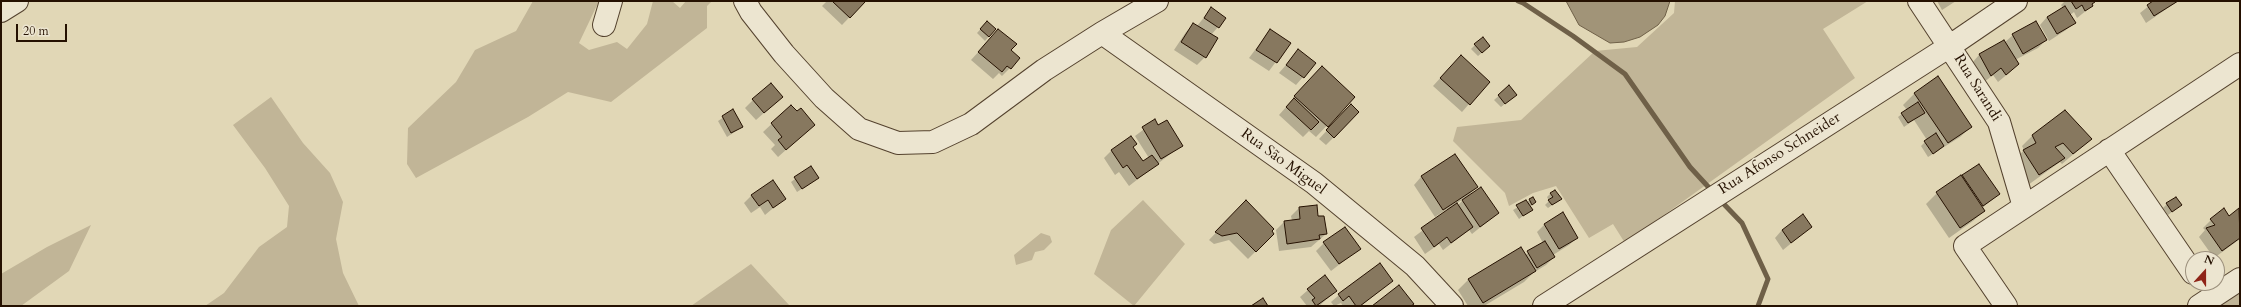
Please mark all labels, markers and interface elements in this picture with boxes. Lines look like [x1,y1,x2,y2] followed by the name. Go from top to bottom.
[18,16,69,42] scale bar
[23,23,49,39] text: 20 m
[1949,51,2005,125] street label: Rua Sarandi
[1716,109,1844,199] street label: Rua Afonso Schneider
[1237,125,1329,199] street label: Rua São Miguel
[2185,251,2225,291] north arrow
[2202,252,2216,269] text: N

